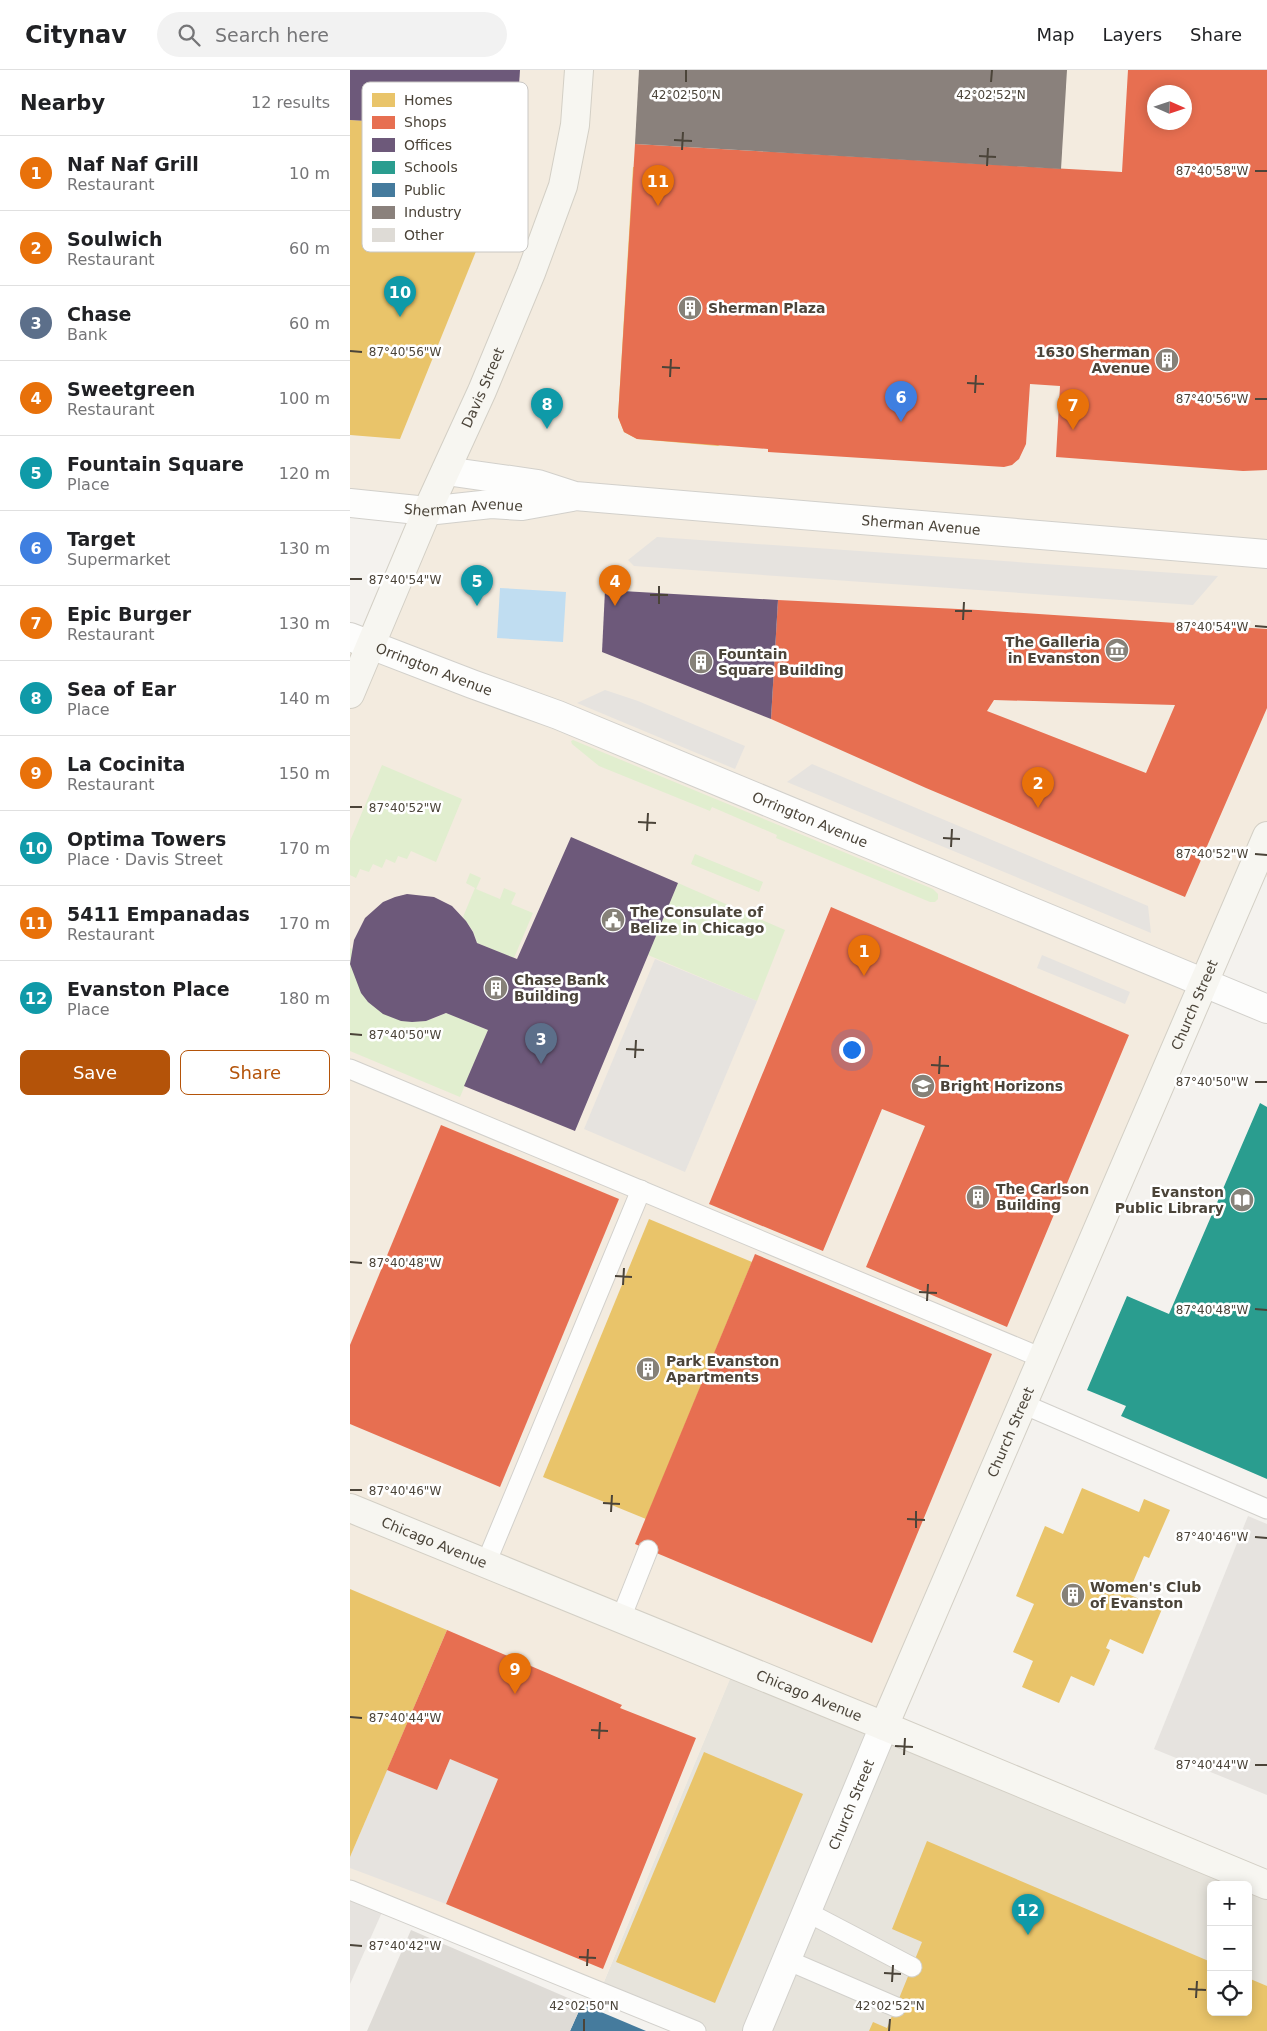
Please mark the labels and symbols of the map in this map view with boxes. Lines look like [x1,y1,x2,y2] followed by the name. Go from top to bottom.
[362,82,528,252] legend
[1147,85,1192,130] north arrow
[651,88,721,102] text: 42°02'50"N
[956,88,1026,102] text: 42°02'52"N
[404,92,453,108] text: Homes
[404,114,447,130] text: Shops
[404,137,452,153] text: Offices
[404,159,458,175] text: Schools
[1176,164,1248,178] text: 87°40'58"W
[642,165,674,206] pin: 11
[404,182,445,198] text: Public
[404,204,462,220] text: Industry
[404,227,444,243] text: Other
[384,276,416,317] pin: 10
[677,295,703,321] building icon: Sherman Plaza
[708,300,825,316] place label: Sherman Plaza
[1036,344,1150,376] place label: 1630 Sherman Avenue
[369,345,441,359] text: 87°40'56"W
[458,345,507,430] street label: Davis Street
[1154,347,1180,373] building icon: 1630 Sherman Avenue
[885,381,917,422] pin: 6
[531,388,563,429] pin: 8
[1057,389,1089,430] pin: 7
[1176,392,1248,406] text: 87°40'56"W
[403,496,523,519] street label: Sherman Avenue
[861,512,981,538] street label: Sherman Avenue
[461,565,493,606] pin: 5
[599,565,631,606] pin: 4
[369,573,441,587] text: 87°40'54"W
[1176,620,1248,634] text: 87°40'54"W
[1005,634,1100,666] place label: The Galleria in Evanston
[1104,637,1130,663] museum icon: The Galleria in Evanston
[374,640,494,699] street label: Orrington Avenue
[718,646,844,678] place label: Fountain Square Building
[688,649,714,675] building icon: Fountain Square Building
[1022,767,1054,808] pin: 2
[750,788,870,851] street label: Orrington Avenue
[369,801,441,815] text: 87°40'52"W
[1176,847,1248,861] text: 87°40'52"W
[630,904,765,936] place label: The Consulate of Belize in Chicago
[600,907,626,933] public building icon: The Consulate of Belize in Chicago
[848,935,880,976] pin: 1
[1168,957,1221,1052] street label: Church Street
[514,972,606,1004] place label: Chase Bank Building
[483,975,509,1001] building icon: Chase Bank Building
[525,1023,557,1064] pin: 3
[369,1028,441,1042] text: 87°40'50"W
[839,1037,865,1063] your location
[910,1073,936,1099] school or university icon: Bright Horizons
[1176,1075,1248,1089] text: 87°40'50"W
[940,1078,1063,1094] place label: Bright Horizons
[996,1181,1089,1213] place label: The Carlson Building
[965,1184,991,1210] building icon: The Carlson Building
[1115,1184,1224,1216] place label: Evanston Public Library
[1229,1187,1255,1213] library icon: Evanston Public Library
[369,1256,441,1270] text: 87°40'48"W
[1176,1303,1248,1317] text: 87°40'48"W
[666,1353,779,1385] place label: Park Evanston Apartments
[635,1356,661,1382] building icon: Park Evanston Apartments
[984,1384,1037,1480] street label: Church Street
[369,1484,441,1498] text: 87°40'46"W
[379,1514,490,1571] street label: Chicago Avenue
[1176,1530,1248,1544] text: 87°40'46"W
[1090,1579,1201,1611] place label: Women's Club of Evanston
[1060,1582,1086,1608] building icon: Women's Club of Evanston
[499,1653,531,1694] pin: 9
[754,1667,864,1724] street label: Chicago Avenue
[369,1711,441,1725] text: 87°40'44"W
[825,1757,877,1852] street label: Church Street
[1176,1758,1248,1772] text: 87°40'44"W
[1012,1894,1044,1935] pin: 12
[369,1939,441,1953] text: 87°40'42"W
[549,1999,619,2013] text: 42°02'50"N
[855,1999,925,2013] text: 42°02'52"N

